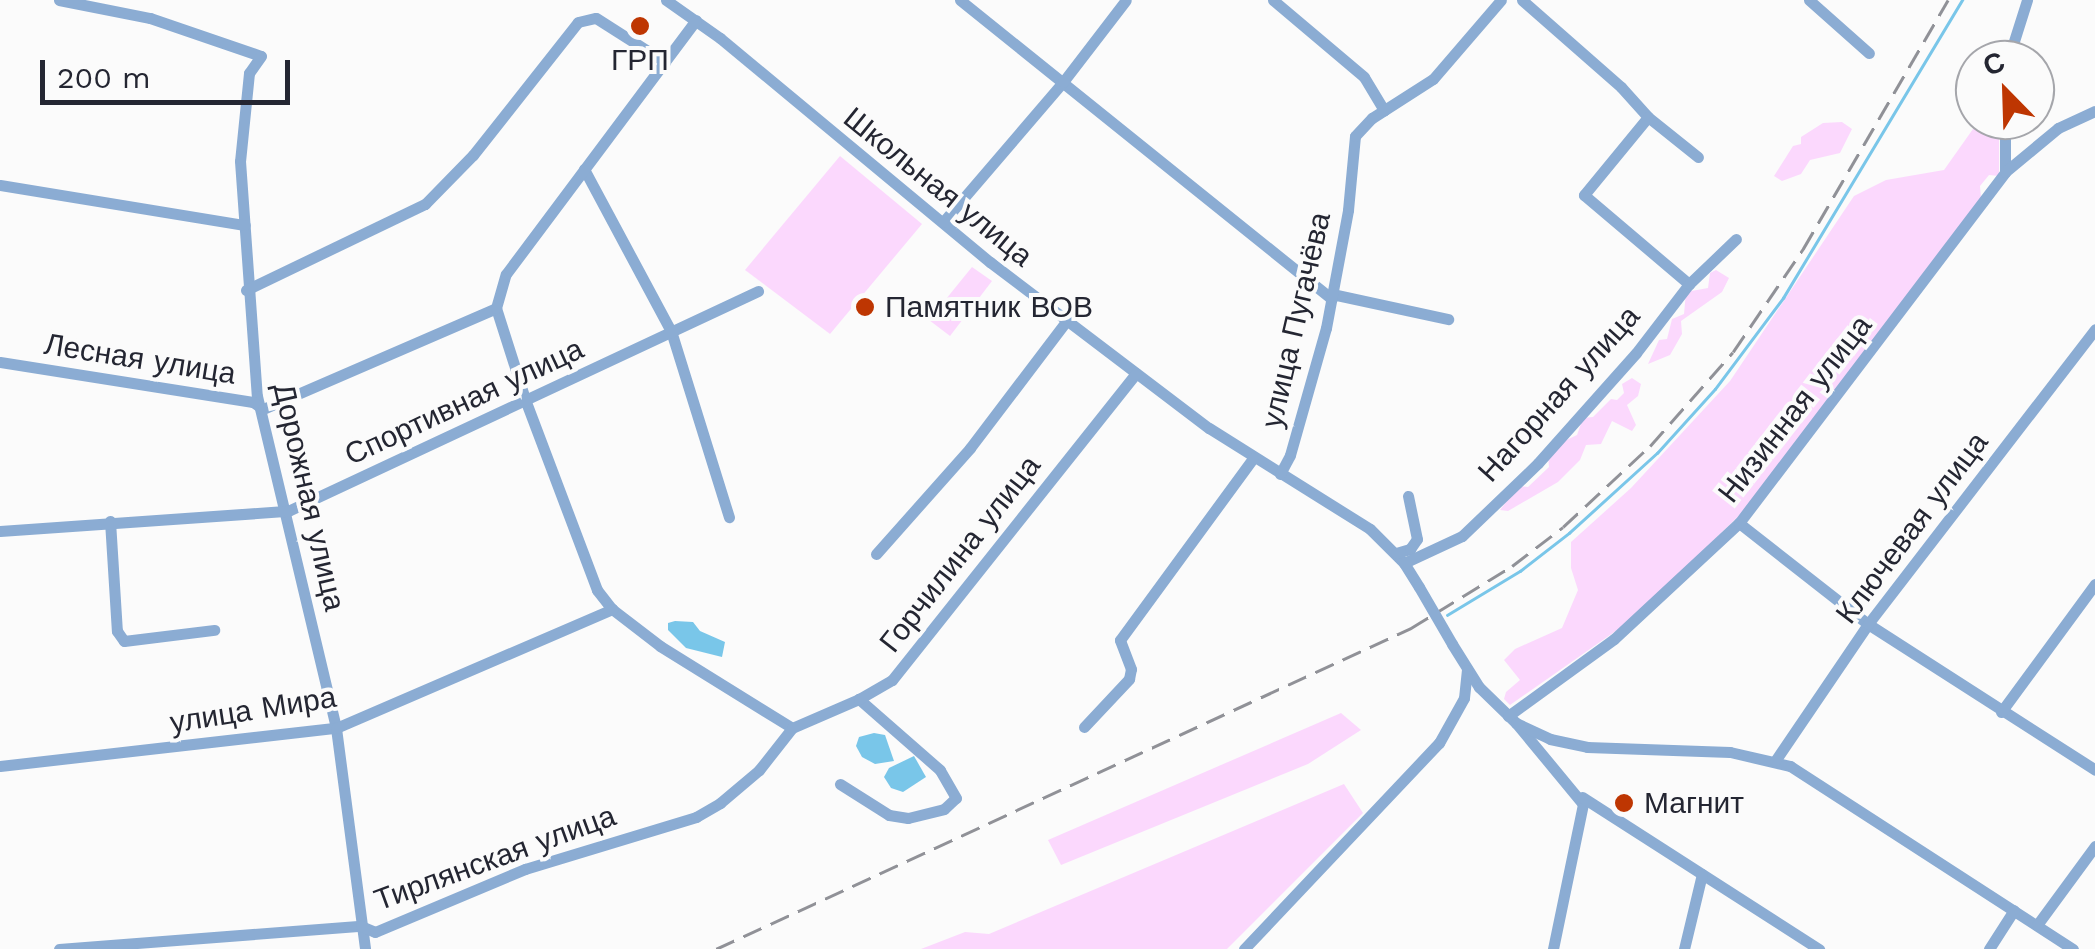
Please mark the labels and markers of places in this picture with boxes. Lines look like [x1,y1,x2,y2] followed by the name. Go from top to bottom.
[629,15,651,37] marker: ГРП
[611,42,669,78] place label: ГРП
[885,289,1093,325] place label: Памятник ВОВ
[854,296,876,318] marker: Памятник ВОВ
[1644,785,1744,821] place label: Магнит
[1613,792,1635,814] marker: Магнит

